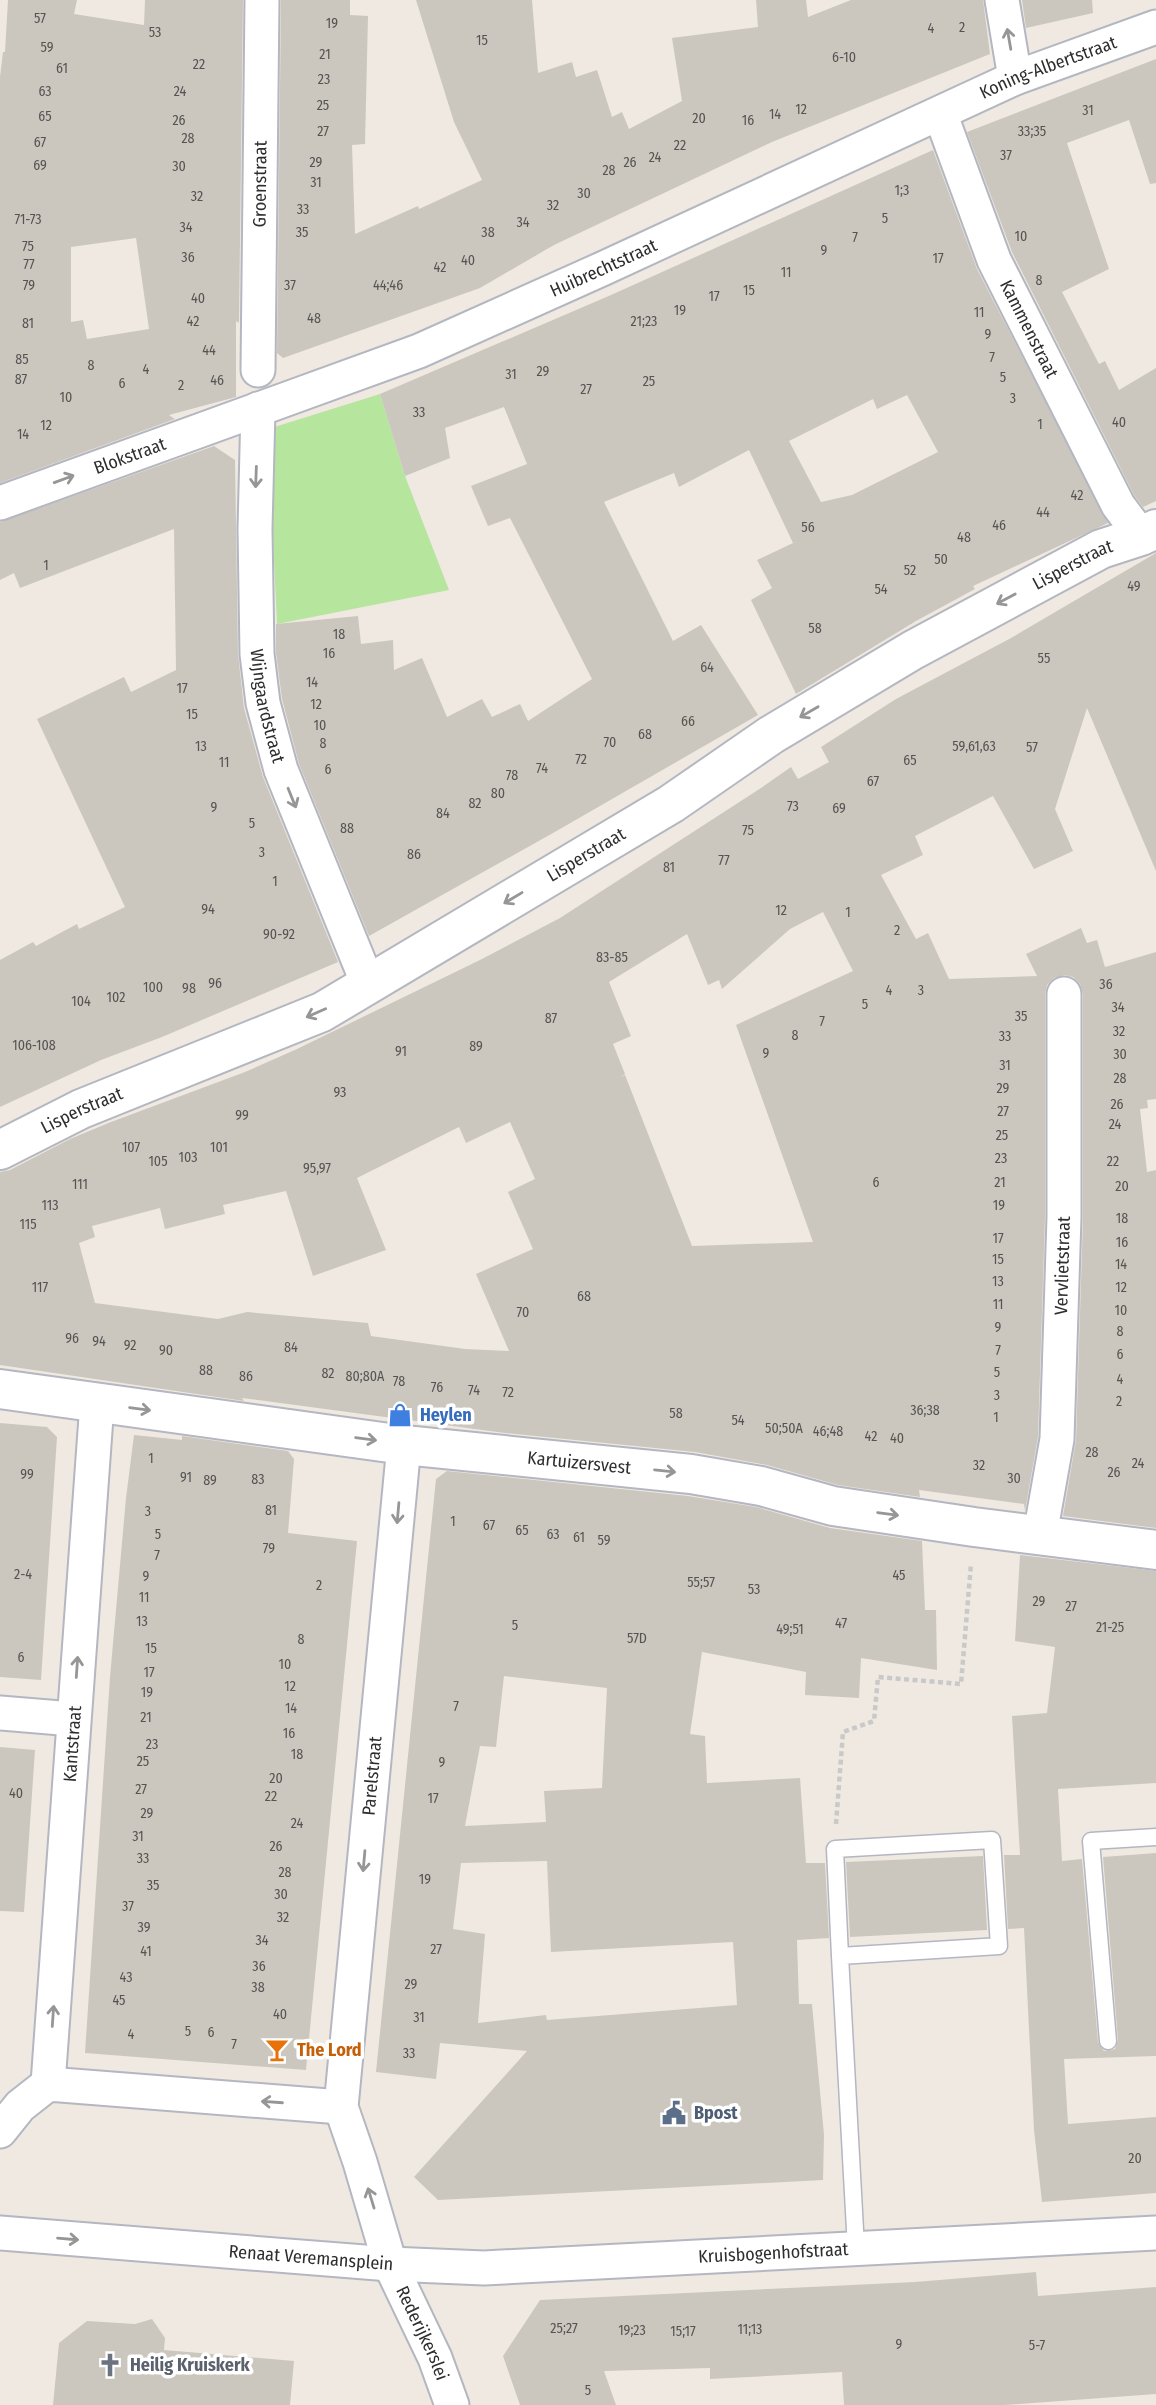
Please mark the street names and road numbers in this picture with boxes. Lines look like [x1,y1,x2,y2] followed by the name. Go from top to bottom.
[976,31,1120,104] street label: Koning-Albertstraat
[249,140,271,228] street label: Groenstraat
[547,234,661,302] street label: Huibrechtstraat
[995,276,1063,382] street label: Kammenstraat
[91,433,169,479] street label: Blokstraat
[1029,535,1115,595] street label: Lisperstraat
[245,648,290,765] street label: Wijngaardstraat
[543,823,629,886] street label: Lisperstraat
[37,1082,126,1138] street label: Lisperstraat
[1050,1216,1075,1315] street label: Vervlietstraat
[526,1447,632,1479] street label: Kartuizersvest
[59,1705,86,1783] street label: Kantstraat
[358,1735,386,1817] street label: Parelstraat
[698,2238,849,2268] street label: Kruisbogenhofstraat
[228,2240,394,2275] street label: Renaat Veremansplein
[391,2283,453,2383] street label: Rederijkerslei

